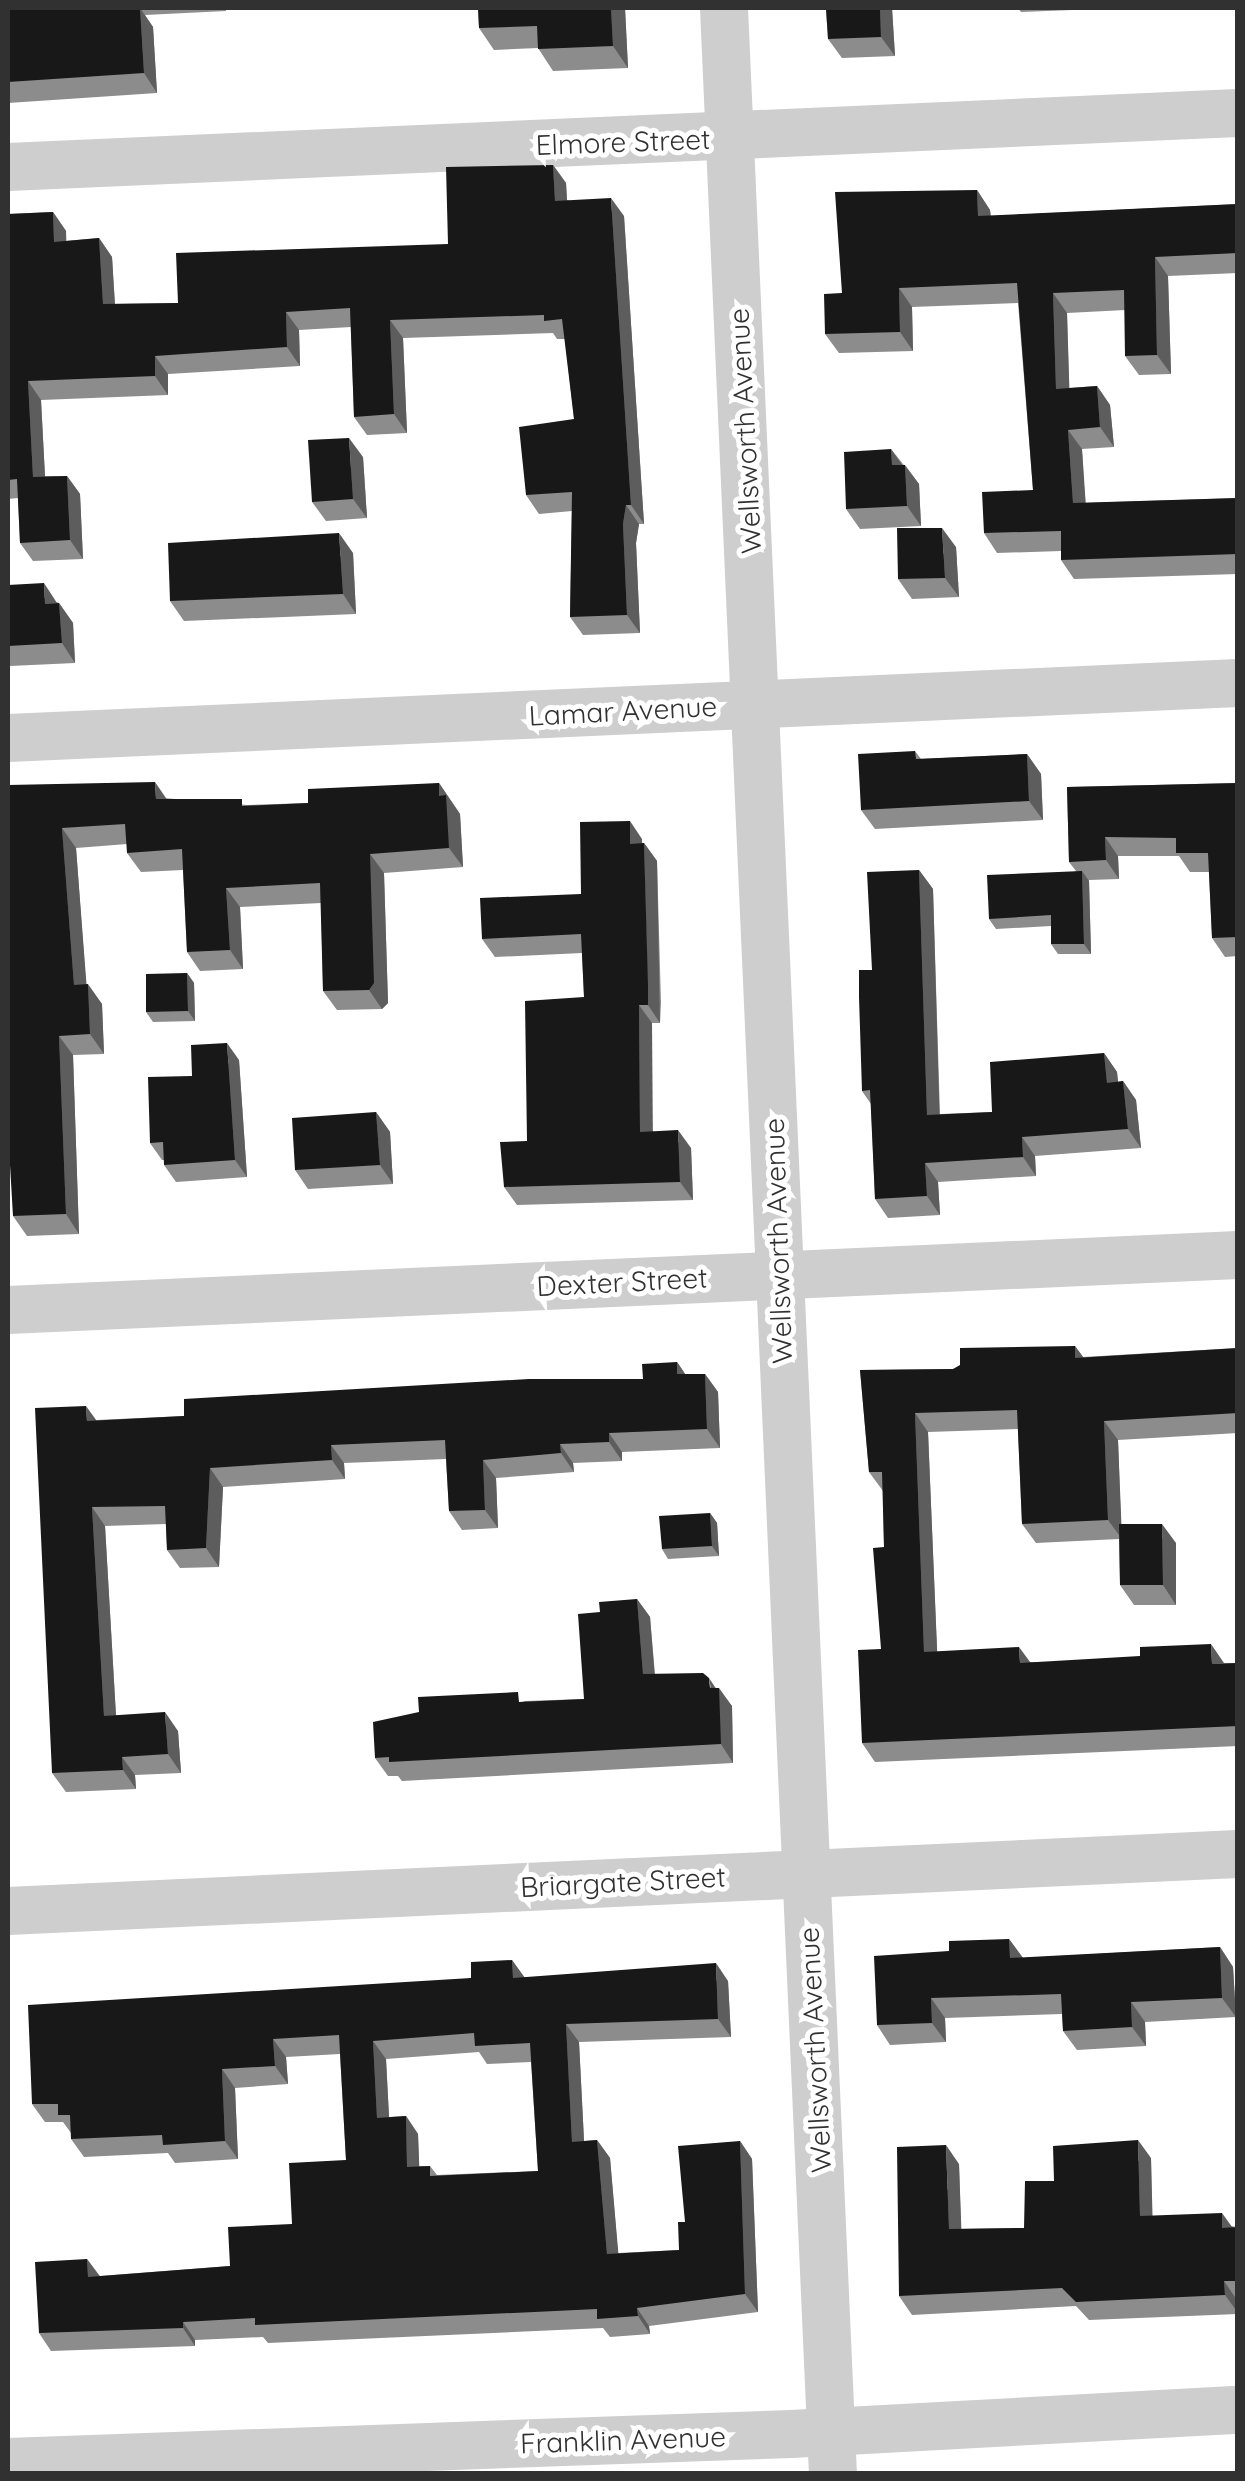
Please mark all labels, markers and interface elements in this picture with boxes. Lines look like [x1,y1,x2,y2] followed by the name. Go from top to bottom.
[535,122,711,162] street label: Elmore Street
[722,307,768,555] street label: Wellsworth Avenue
[528,689,718,733] street label: Lamar Avenue
[757,1117,799,1365] street label: Wellsworth Avenue
[536,1261,708,1303] street label: Dexter Street
[519,1860,727,1904] street label: Briargate Street
[792,1926,838,2174] street label: Wellsworth Avenue
[519,2420,727,2460] street label: Franklin Avenue

